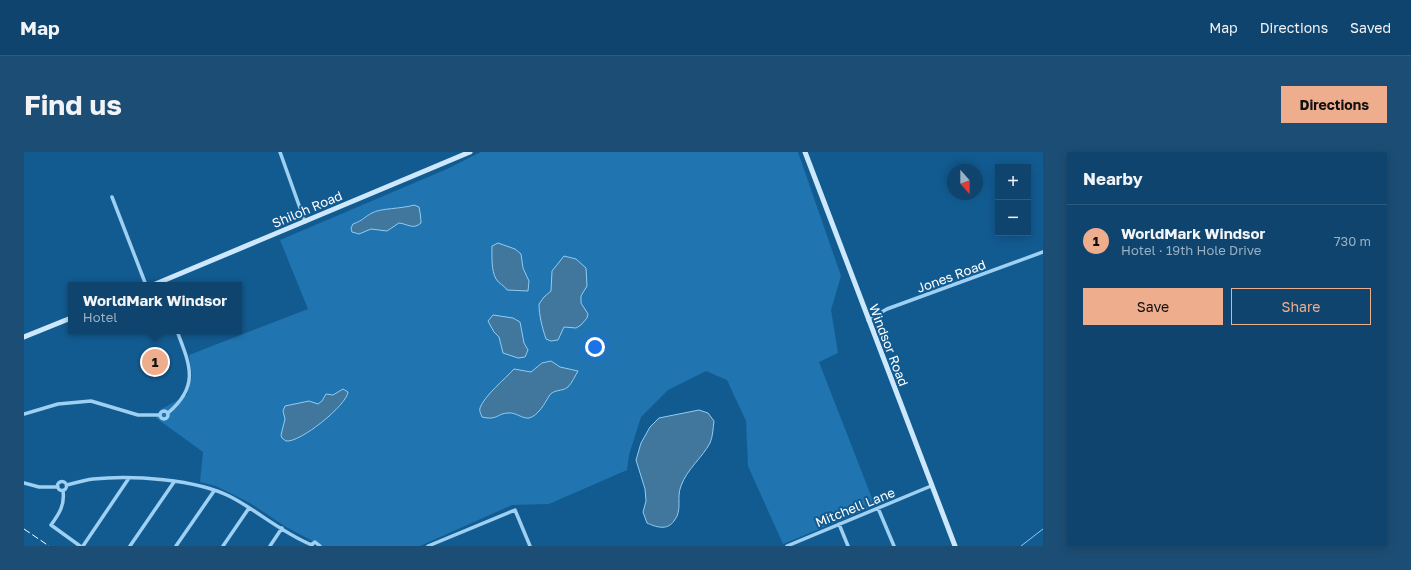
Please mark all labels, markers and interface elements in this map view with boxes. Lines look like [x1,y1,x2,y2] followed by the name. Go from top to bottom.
[20,16,60,39] text: Map
[1209,19,1238,36] text: Map
[1260,19,1328,36] text: Directions
[1350,19,1391,36] text: Saved
[1281,86,1387,123] button: Directions
[24,88,122,121] text: Find us
[947,164,983,200] north arrow
[995,164,1031,236] map controls
[995,164,1031,200] button: +
[1083,168,1143,189] text: Nearby
[269,187,345,231] street label: Shiloh Road
[995,200,1031,236] button: −
[1121,224,1265,242] text: WorldMark Windsor
[1093,233,1099,249] text: 1
[1334,233,1371,249] text: 730 m
[1121,242,1261,258] text: Hotel · 19th Hole Drive
[914,256,988,296] street label: Jones Road
[68,282,242,334] popup
[1083,288,1223,325] button: Save
[1231,288,1371,325] button: Share
[83,291,227,309] text: WorldMark Windsor
[866,302,912,388] street label: Windsor Road
[83,309,117,325] text: Hotel
[585,337,605,357] your location
[142,347,168,377] pin: 1
[813,484,897,530] street label: Mitchell Lane

